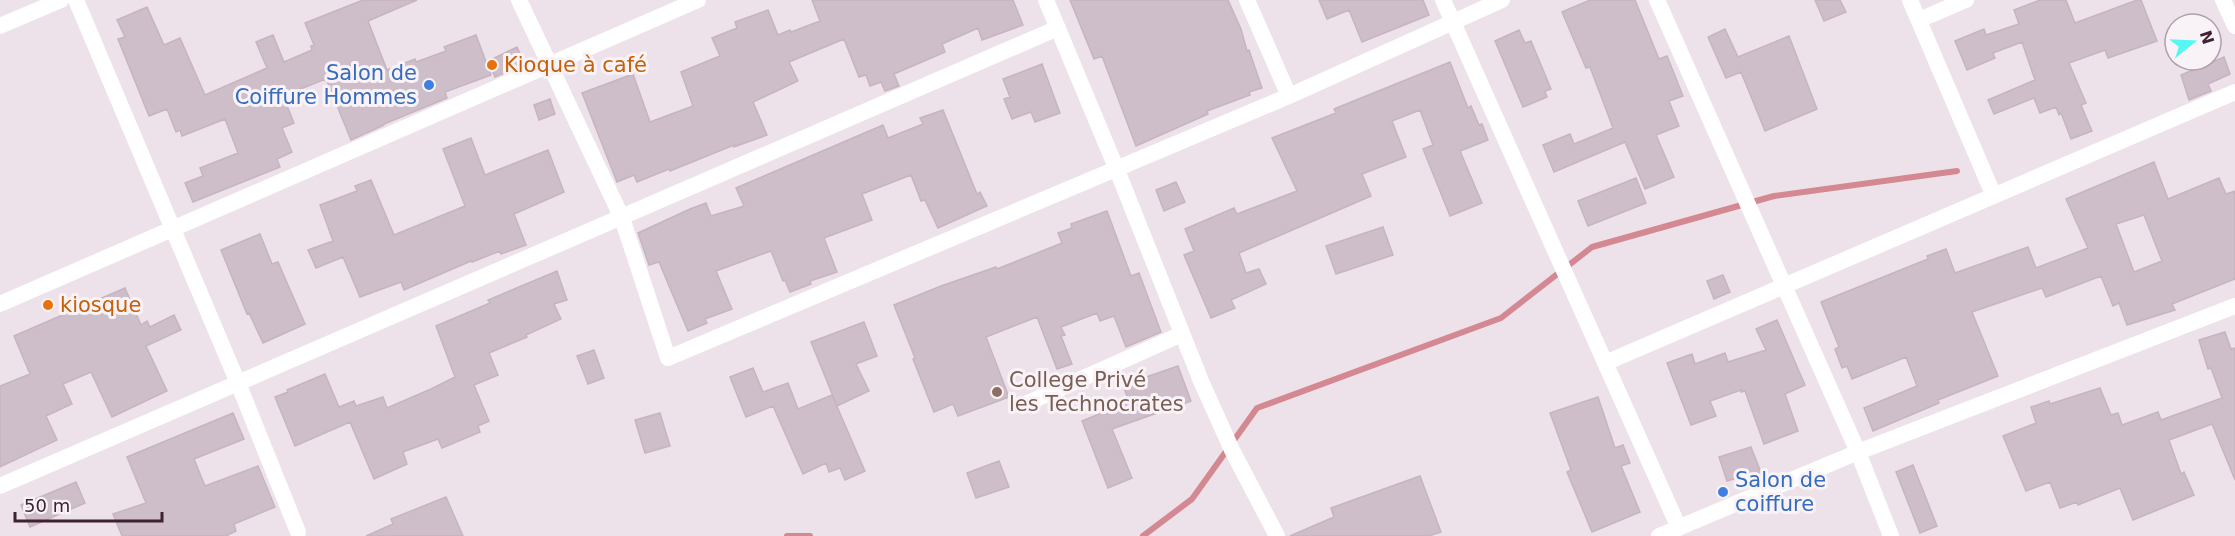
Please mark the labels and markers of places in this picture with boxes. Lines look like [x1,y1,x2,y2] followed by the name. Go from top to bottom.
[504,53,647,77] place label: Kioque à café
[485,58,499,72] marker: Kioque à café
[235,61,417,109] place label: Salon de Coiffure Hommes
[422,78,436,92] marker: Salon de Coiffure Hommes
[60,293,141,317] place label: kiosque
[41,298,55,312] marker: kiosque
[1009,368,1184,416] place label: College Privé les Technocrates
[990,385,1004,399] marker: College Privé les Technocrates
[1735,468,1826,516] place label: Salon de coiffure
[1716,485,1730,499] marker: Salon de coiffure

